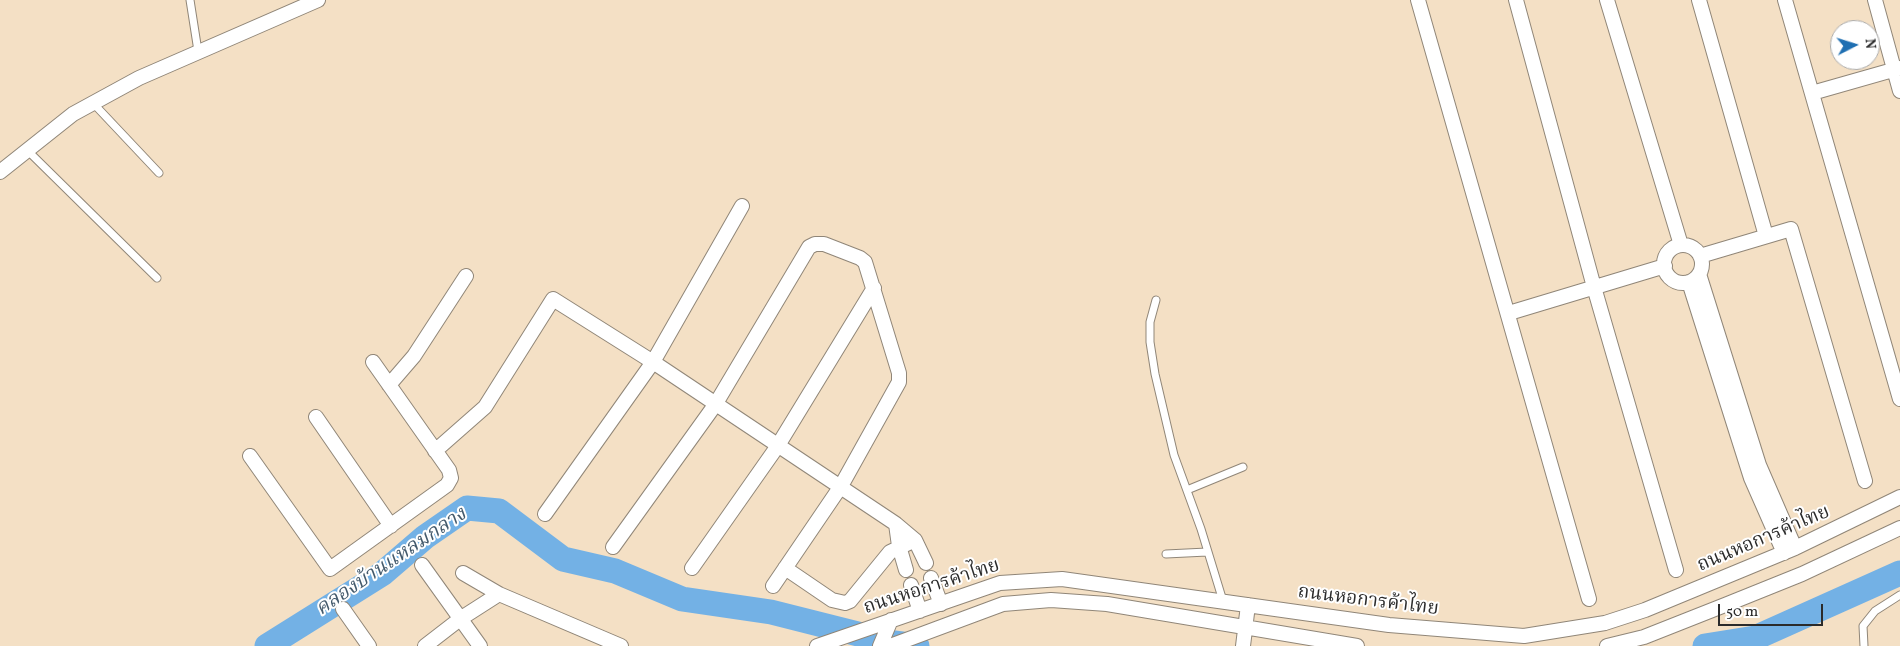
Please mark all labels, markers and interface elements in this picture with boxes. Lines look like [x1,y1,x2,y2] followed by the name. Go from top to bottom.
[1830,20,1880,70] north arrow
[1860,38,1879,50] text: N
[1694,502,1834,578] street label: ถนนหอการค้าไทย
[312,504,472,622] water label: คลองบ้านแหลมกลาง
[861,555,1003,621] street label: ถนนหอการค้าไทย
[1296,582,1440,622] street label: ถนนหอการค้าไทย
[1720,594,1825,626] scale bar
[1726,602,1758,623] text: 50 m

